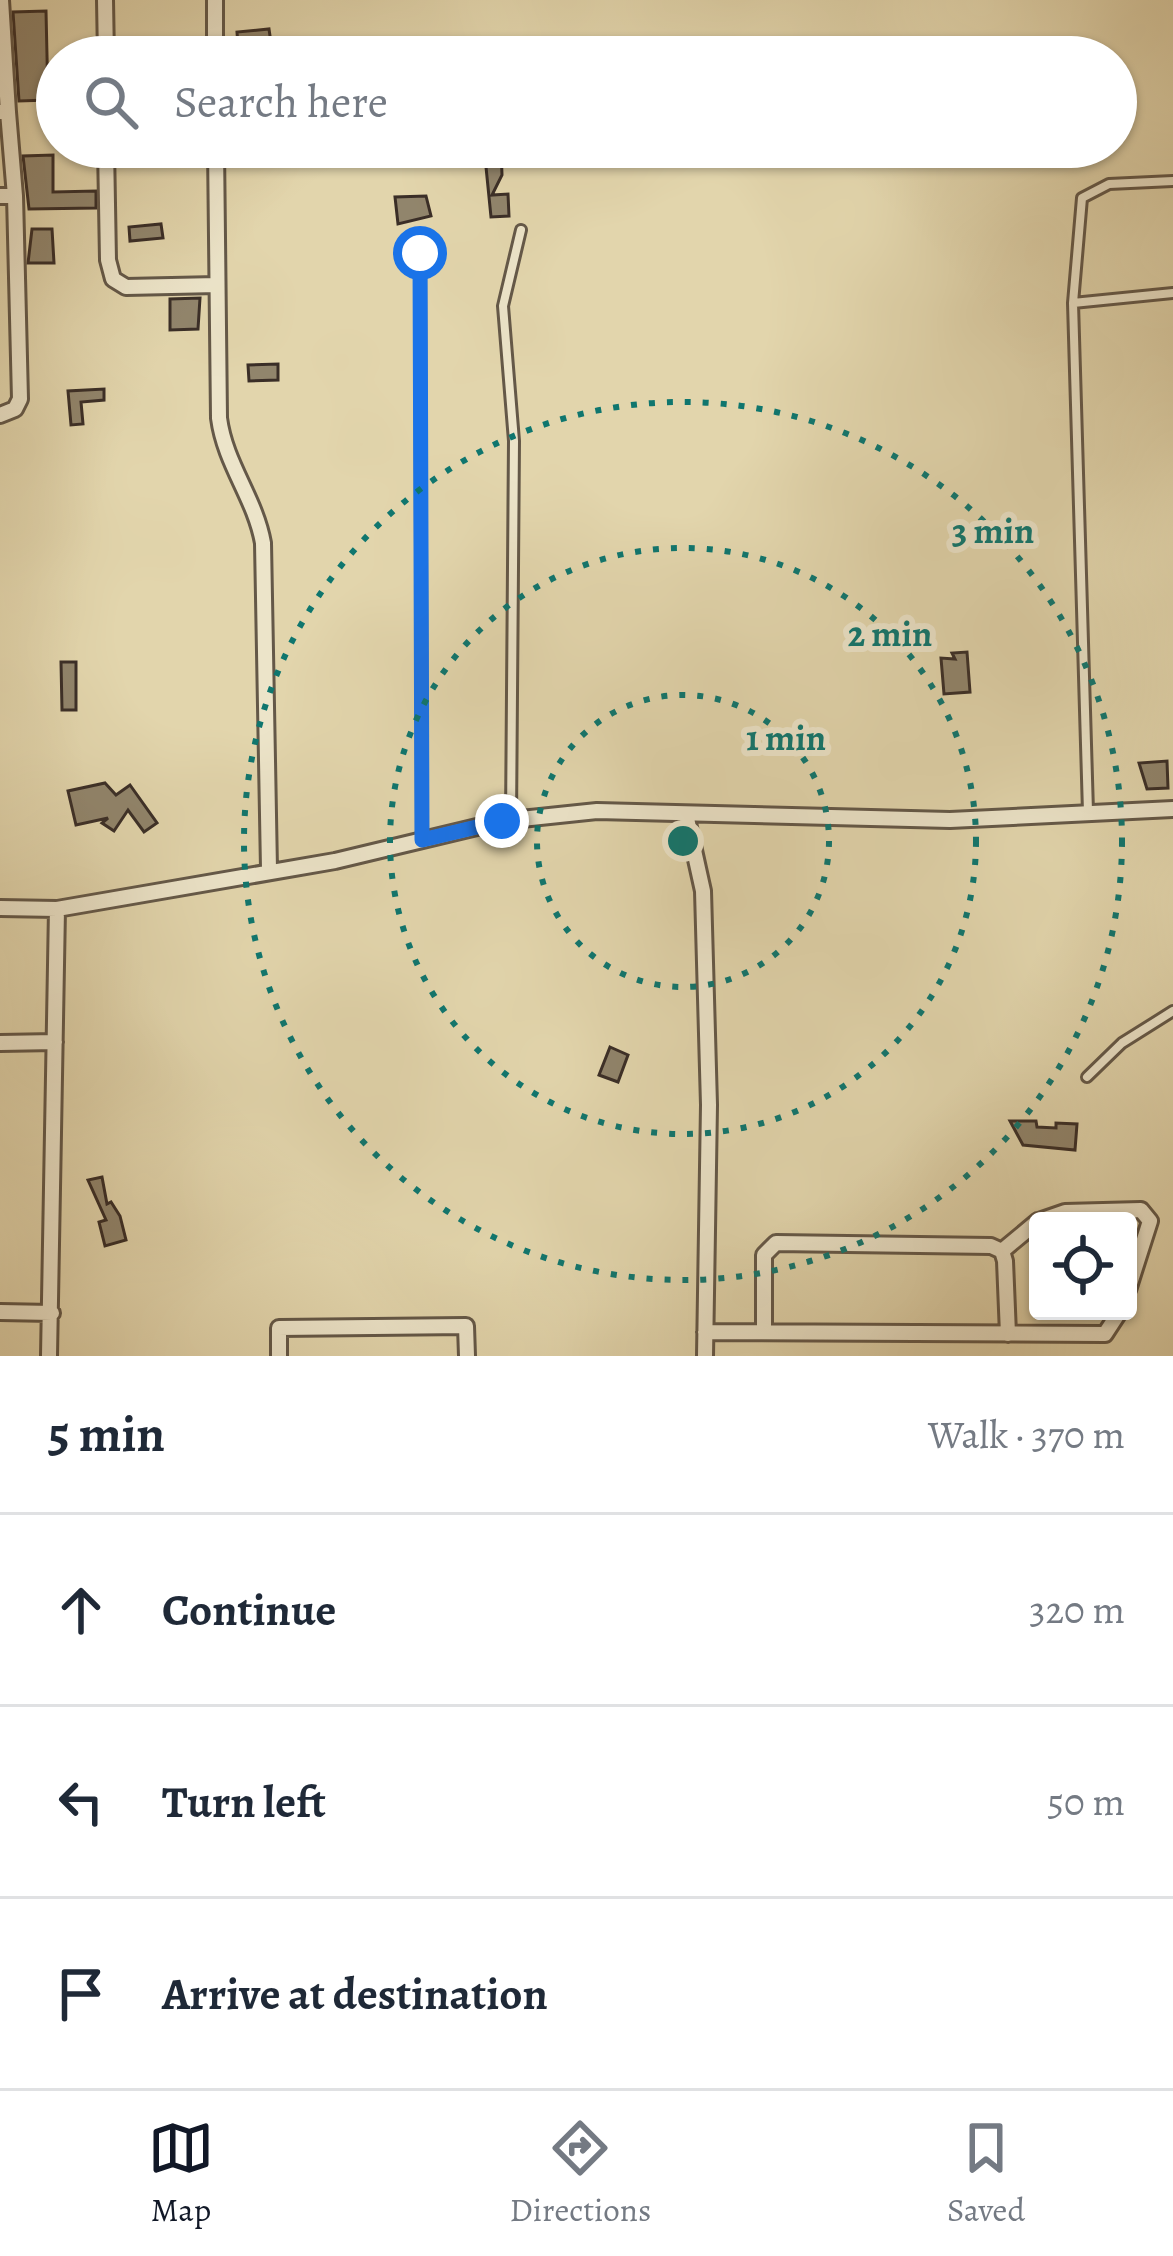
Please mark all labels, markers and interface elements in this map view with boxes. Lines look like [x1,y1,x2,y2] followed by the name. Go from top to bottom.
[36,36,1137,168] search box
[78,69,144,135] icon: search
[174,71,388,133] text: Search here
[393,226,447,280] route start
[952,506,1034,555] text: 3 min
[848,609,932,658] text: 2 min
[746,713,826,762] text: 1 min
[475,794,529,848] route end
[662,820,704,862] centre of rings
[1029,1212,1137,1320] map controls
[1029,1212,1137,1320] button: locate
[48,1399,165,1469] text: 5 min
[928,1408,1125,1461] text: Walk · 370 m
[48,1577,114,1643] icon: ahead
[162,1579,336,1641] text: Continue
[1029,1583,1125,1636] text: 320 m
[48,1769,114,1835] icon: left
[162,1771,326,1833] text: Turn left
[1047,1775,1125,1828] text: 50 m
[48,1961,114,2027] icon: arrive
[162,1963,548,2025] text: Arrive at destination
[148,2115,214,2232] tab: Map
[510,2115,651,2232] tab: Directions
[947,2115,1025,2232] tab: Saved

